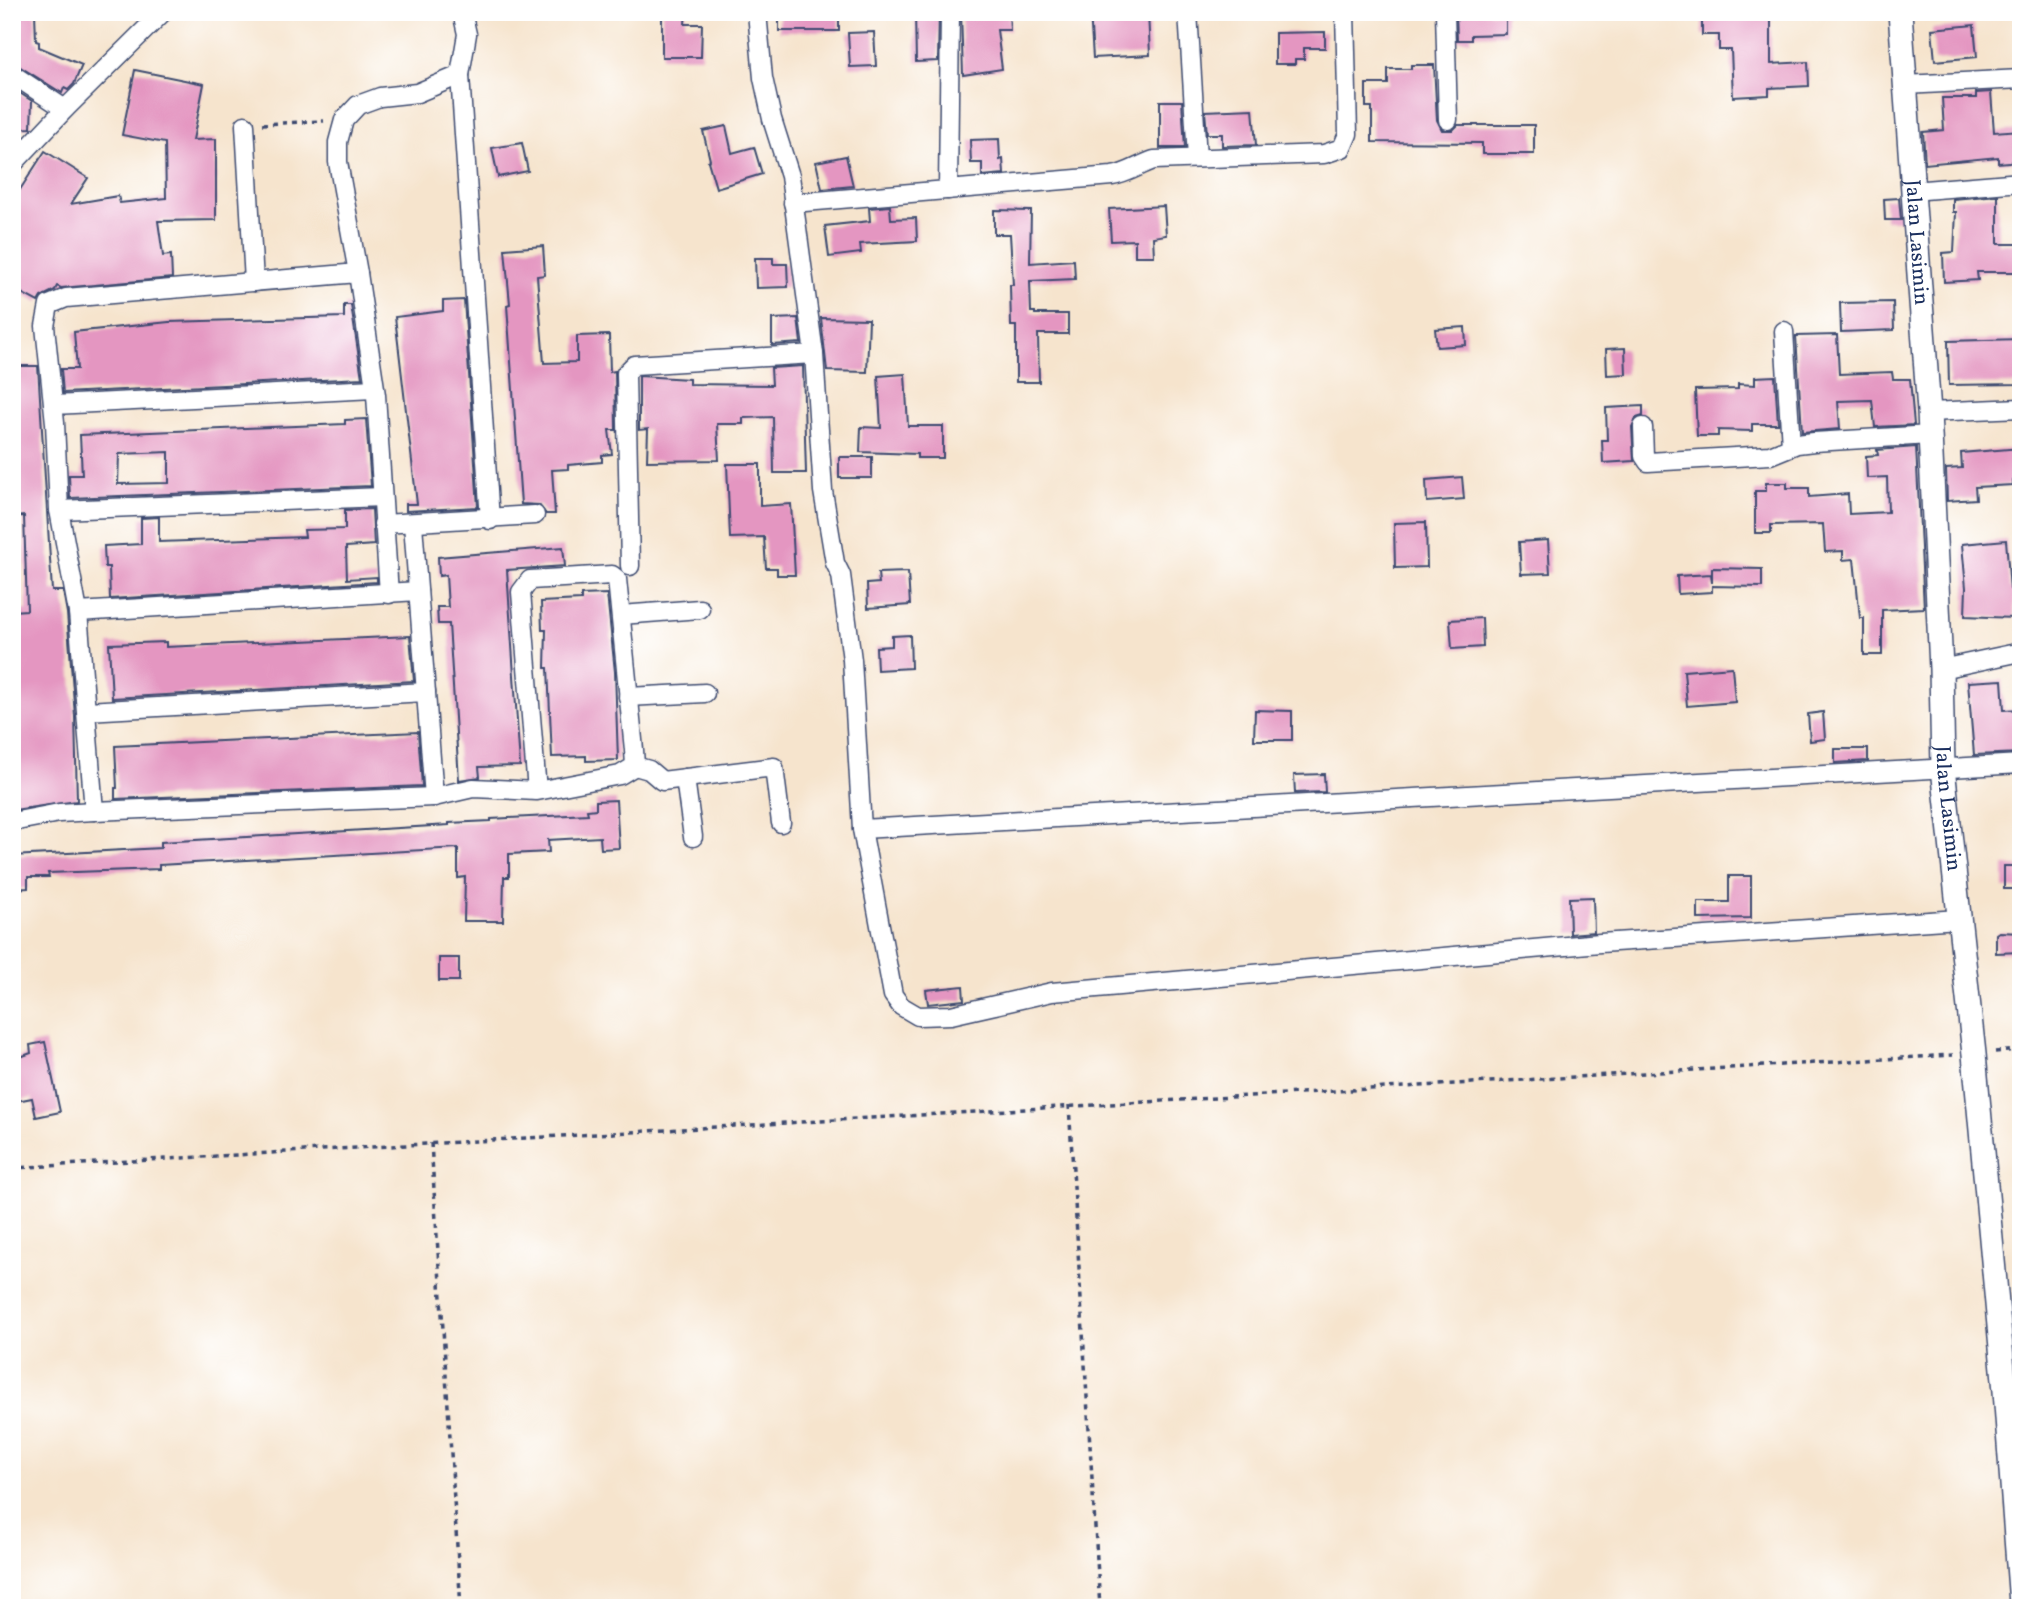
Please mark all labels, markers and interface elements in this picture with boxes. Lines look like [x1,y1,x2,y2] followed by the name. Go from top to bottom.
[1898,179,1936,306] street label: Jalan Lasimin
[1928,745,1969,873] street label: Jalan Lasimin

